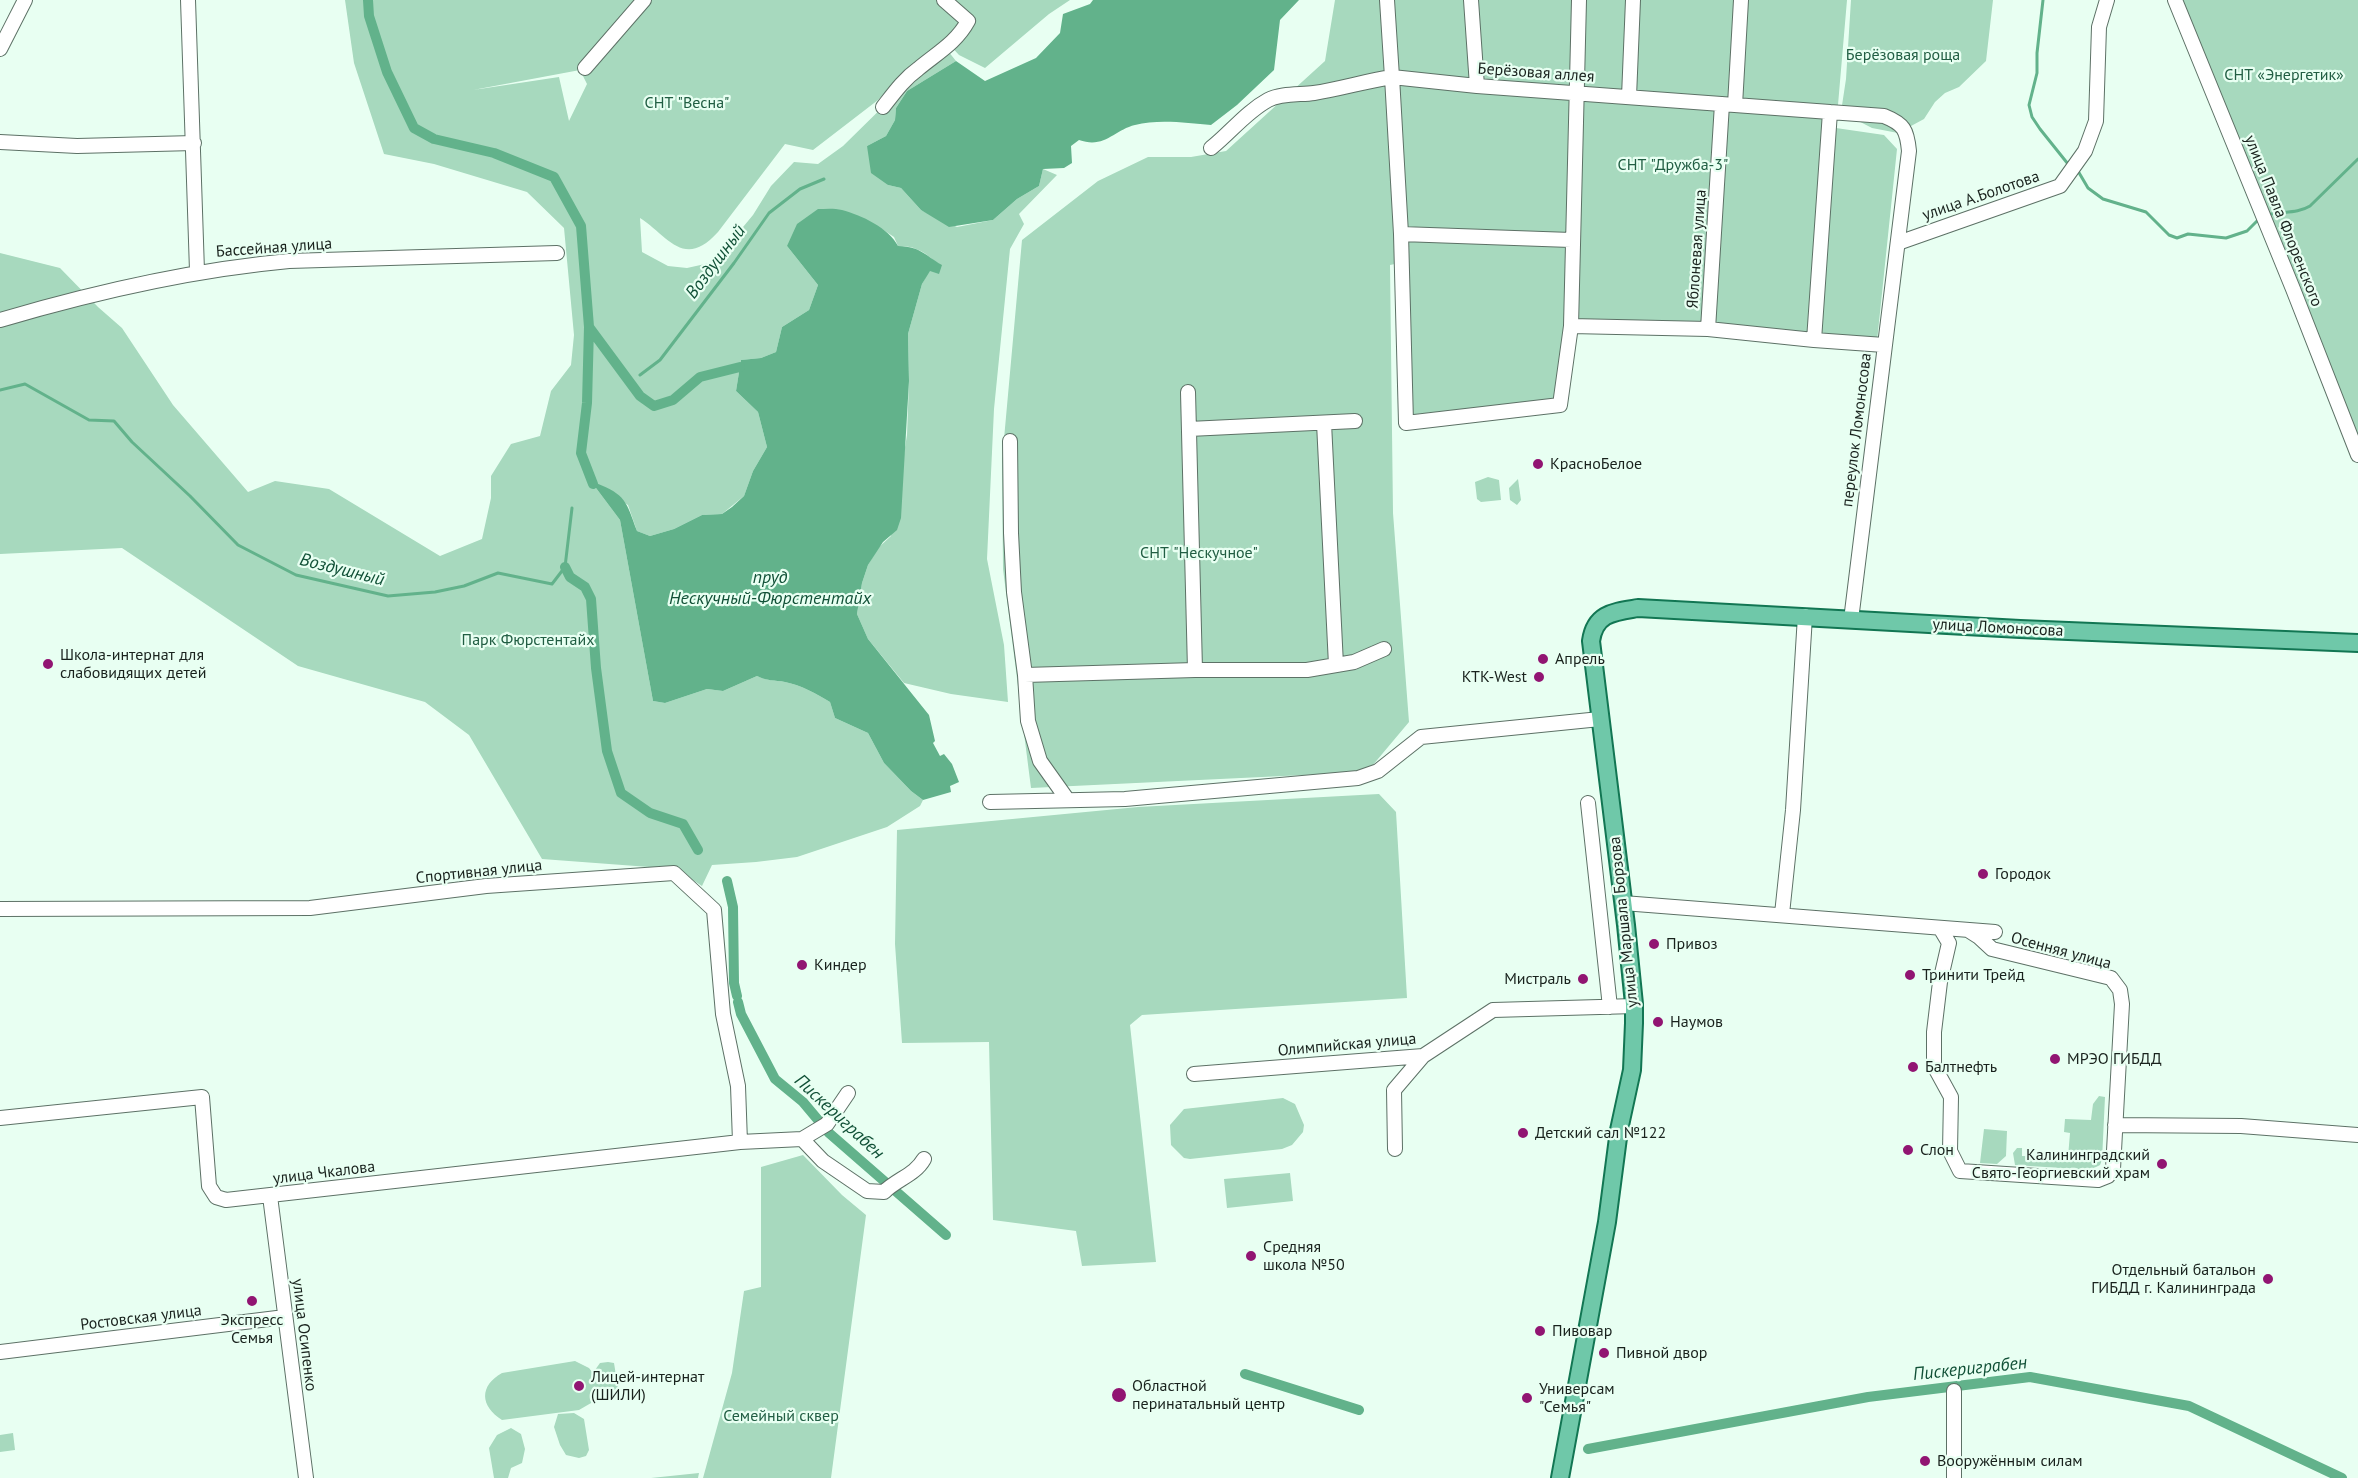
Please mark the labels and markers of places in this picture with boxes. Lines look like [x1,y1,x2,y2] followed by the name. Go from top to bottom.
[1550,454,1642,474] place label: КрасноБелое
[1531,457,1545,471] marker: КрасноБелое
[60,645,206,683] place label: Школа-интернат для слабовидящих детей
[1555,649,1605,669] place label: Апрель
[1536,652,1550,666] marker: Апрель
[41,657,55,671] marker: Школа-интернат для слабовидящих детей
[1462,667,1527,687] place label: KTK-West
[1532,670,1546,684] marker: KTK-West
[1995,864,2051,884] place label: Городок
[1976,867,1990,881] marker: Городок
[1666,934,1718,954] place label: Привоз
[1647,937,1661,951] marker: Привоз
[814,955,867,975] place label: Киндер
[795,958,809,972] marker: Киндер
[1922,965,2025,985] place label: Тринити Трейд
[1903,968,1917,982] marker: Тринити Трейд
[1504,969,1571,989] place label: Мистраль
[1576,972,1590,986] marker: Мистраль
[1670,1012,1723,1032] place label: Наумов
[1651,1015,1665,1029] marker: Наумов
[2067,1049,2162,1069] place label: МРЭО ГИБДД
[2048,1052,2062,1066] marker: МРЭО ГИБДД
[1925,1057,1997,1077] place label: Балтнефть
[1906,1060,1920,1074] marker: Балтнефть
[1535,1123,1666,1143] place label: Детский сал №122
[1516,1126,1530,1140] marker: Детский сал №122
[1920,1140,1954,1160] place label: Слон
[1901,1143,1915,1157] marker: Слон
[1972,1145,2150,1183] place label: Калининградский Свято-Георгиевский храм
[2155,1157,2169,1171] marker: Калининградский Свято-Георгиевский храм
[1263,1237,1345,1275] place label: Средняя школа №50
[1244,1249,1258,1263] marker: Средняя школа №50
[2091,1260,2256,1298] place label: Отдельный батальон ГИБДД г. Калининграда
[2261,1272,2275,1286] marker: Отдельный батальон ГИБДД г. Калининграда
[245,1294,259,1308] marker: Экспресс Семья
[220,1310,284,1348] place label: Экспресс Семья
[1552,1321,1612,1341] place label: Пивовар
[1533,1324,1547,1338] marker: Пивовар
[1616,1343,1707,1363] place label: Пивной двор
[1597,1346,1611,1360] marker: Пивной двор
[591,1367,704,1405] place label: Лицей-интернат (ШИЛИ)
[1132,1376,1285,1414] place label: Областной перинатальный центр
[572,1379,586,1393] marker: Лицей-интернат (ШИЛИ)
[1539,1379,1615,1417] place label: Универсам "Семья"
[1110,1386,1128,1404] marker: Областной перинатальный центр
[1520,1391,1534,1405] marker: Универсам "Семья"
[1937,1451,2083,1471] place label: Вооружённым силам
[1918,1454,1932,1468] marker: Вооружённым силам

